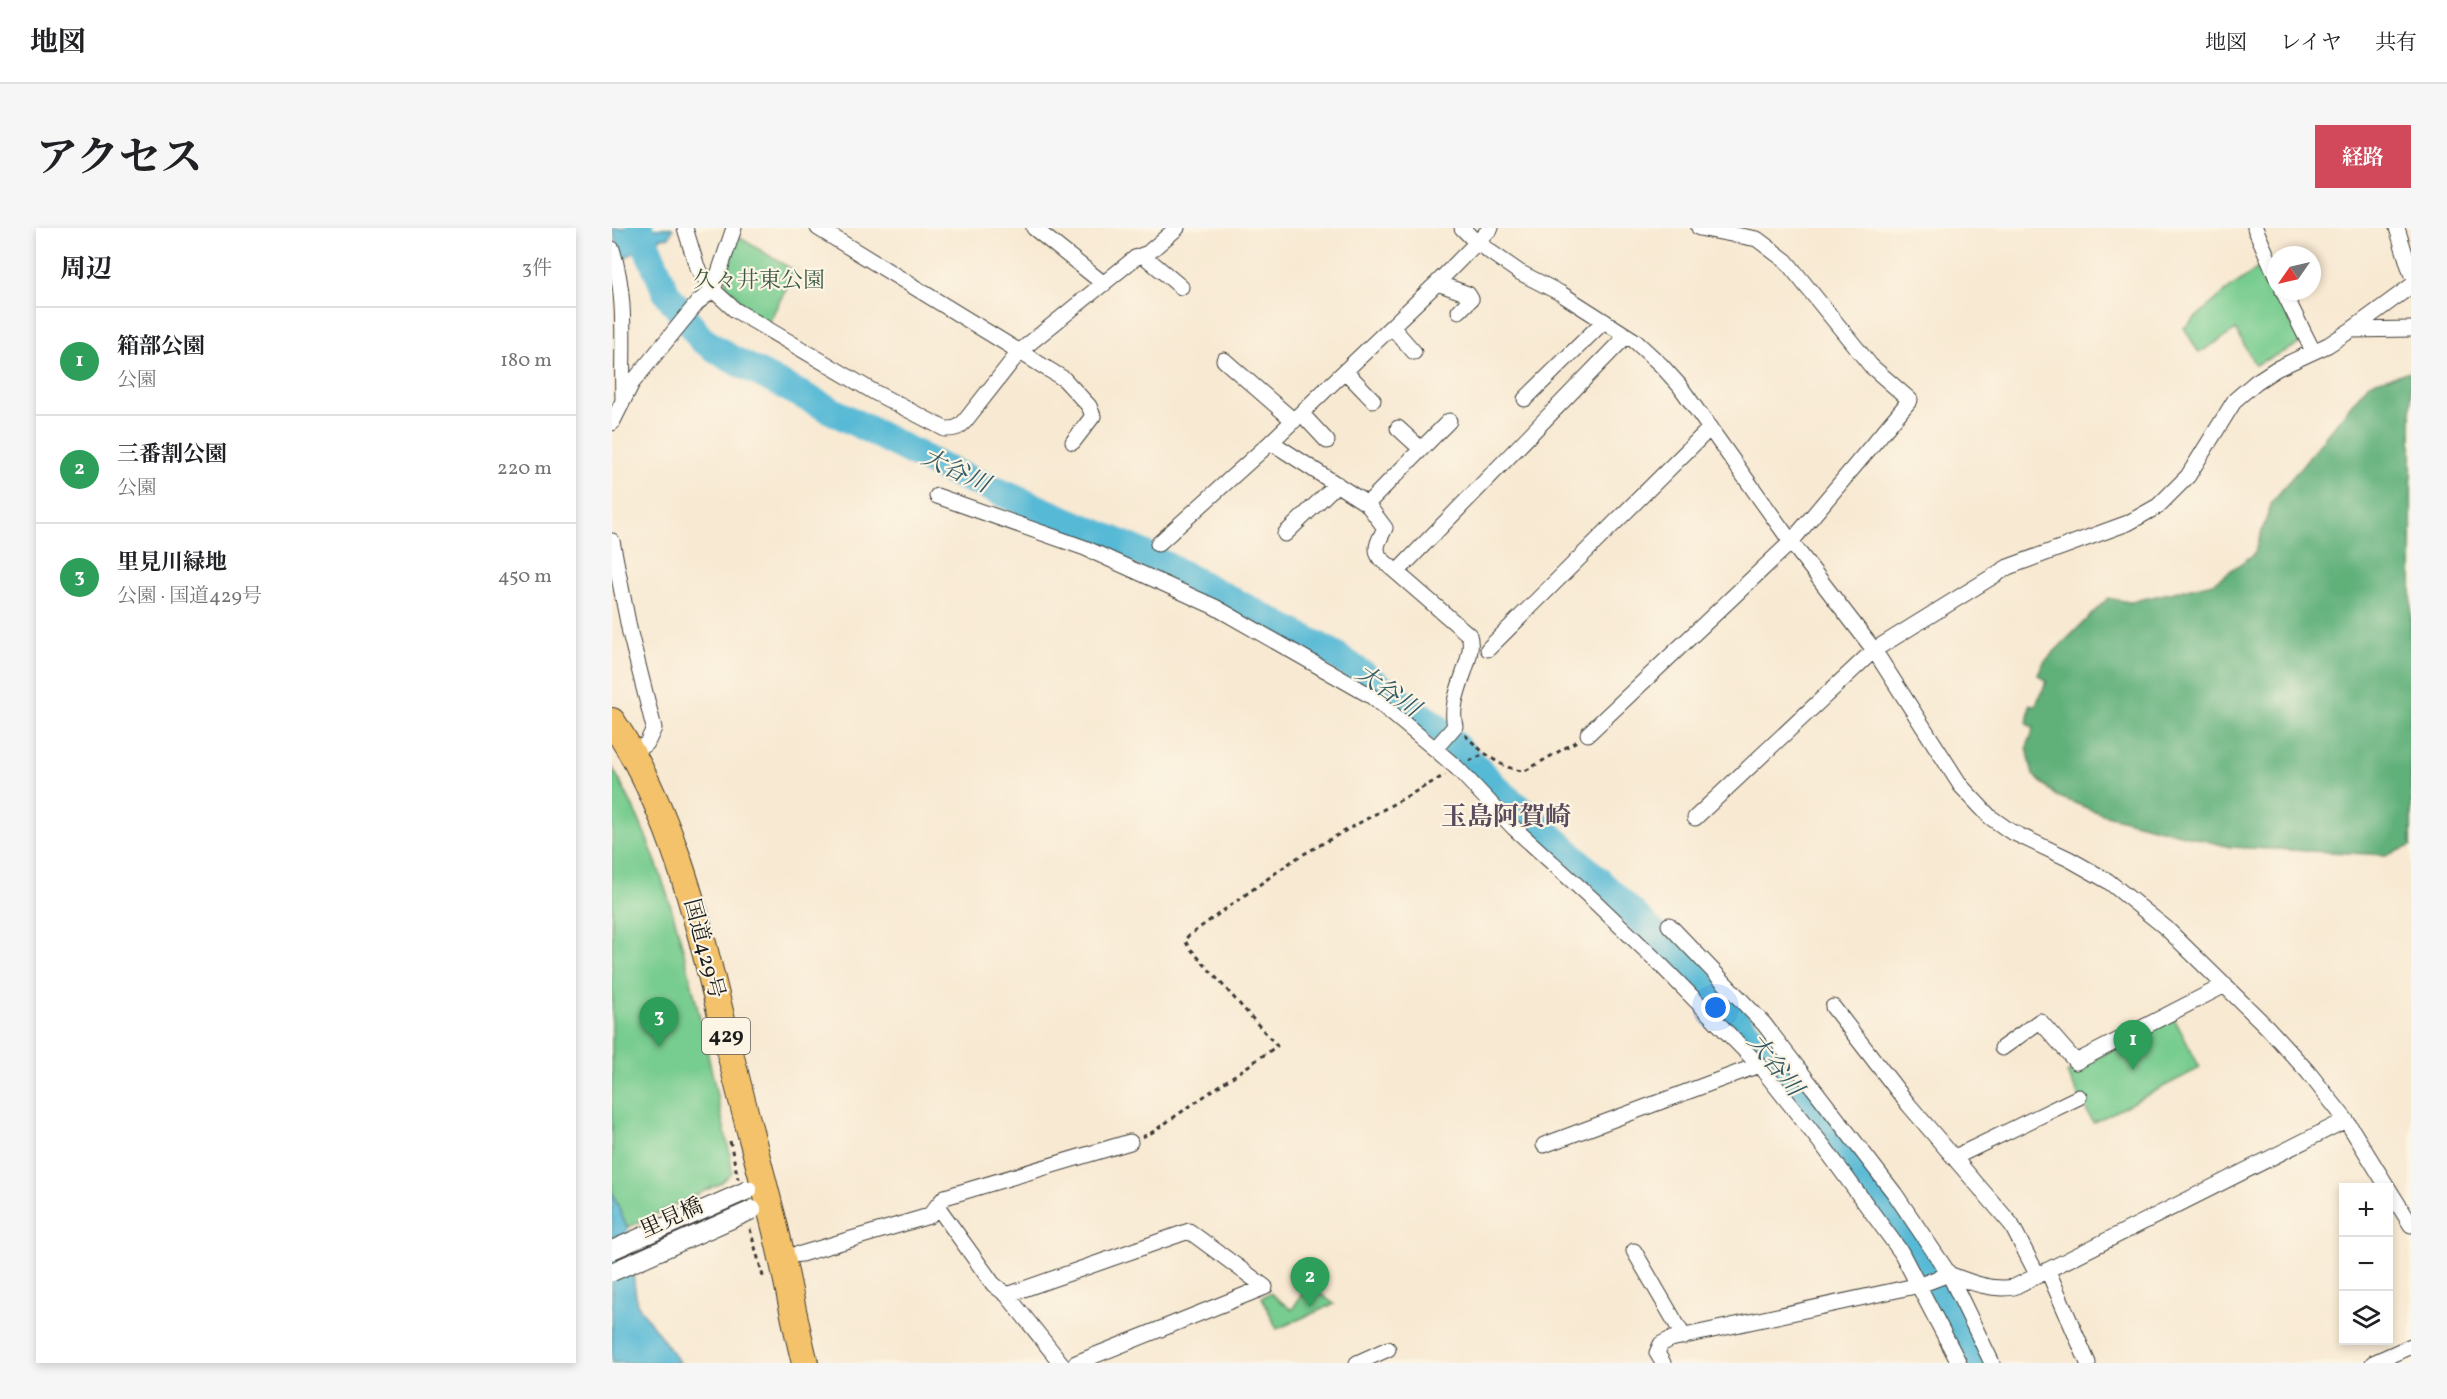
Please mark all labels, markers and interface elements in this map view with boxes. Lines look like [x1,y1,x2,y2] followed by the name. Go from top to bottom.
[30,24,86,63] text: 地図
[2205,29,2247,58] text: 地図
[2280,29,2342,58] text: レイヤ
[2375,29,2417,58] text: 共有
[2315,125,2411,188] button: 経路
[36,131,203,190] text: アクセス
[2267,246,2321,300] north arrow
[60,252,112,288] text: 周辺
[522,255,552,283] text: 3件
[693,266,825,297] park label: 久々井東公園
[117,332,205,363] text: 箱部公園
[75,347,84,375] text: 1
[500,347,552,375] text: 180 m
[117,367,157,395] text: 公園
[117,440,227,471] text: 三番割公園
[915,441,998,504] water label: 大谷川
[74,455,85,483] text: 2
[497,455,552,483] text: 220 m
[117,475,157,503] text: 公園
[117,548,227,579] text: 里見川緑地
[74,563,85,591] text: 3
[498,563,552,591] text: 450 m
[117,583,262,611] text: 公園 · 国道429号
[1348,657,1429,728] water label: 大谷川
[1441,800,1571,836] district label: 玉島阿賀崎
[675,896,731,1002] street label: 国道429号
[1701,993,1730,1022] your location
[640,998,678,1047] pin: 3
[702,1018,750,1054] road number: 429
[2114,1020,2152,1070] pin: 1
[1738,1027,1812,1107] water label: 大谷川
[2339,1183,2393,1345] map controls
[2339,1183,2393,1237] button: +
[636,1191,708,1247] street label: 里見橋
[2339,1237,2393,1291] button: −
[1290,1258,1330,1307] pin: 2
[2339,1291,2393,1345] button: layers

